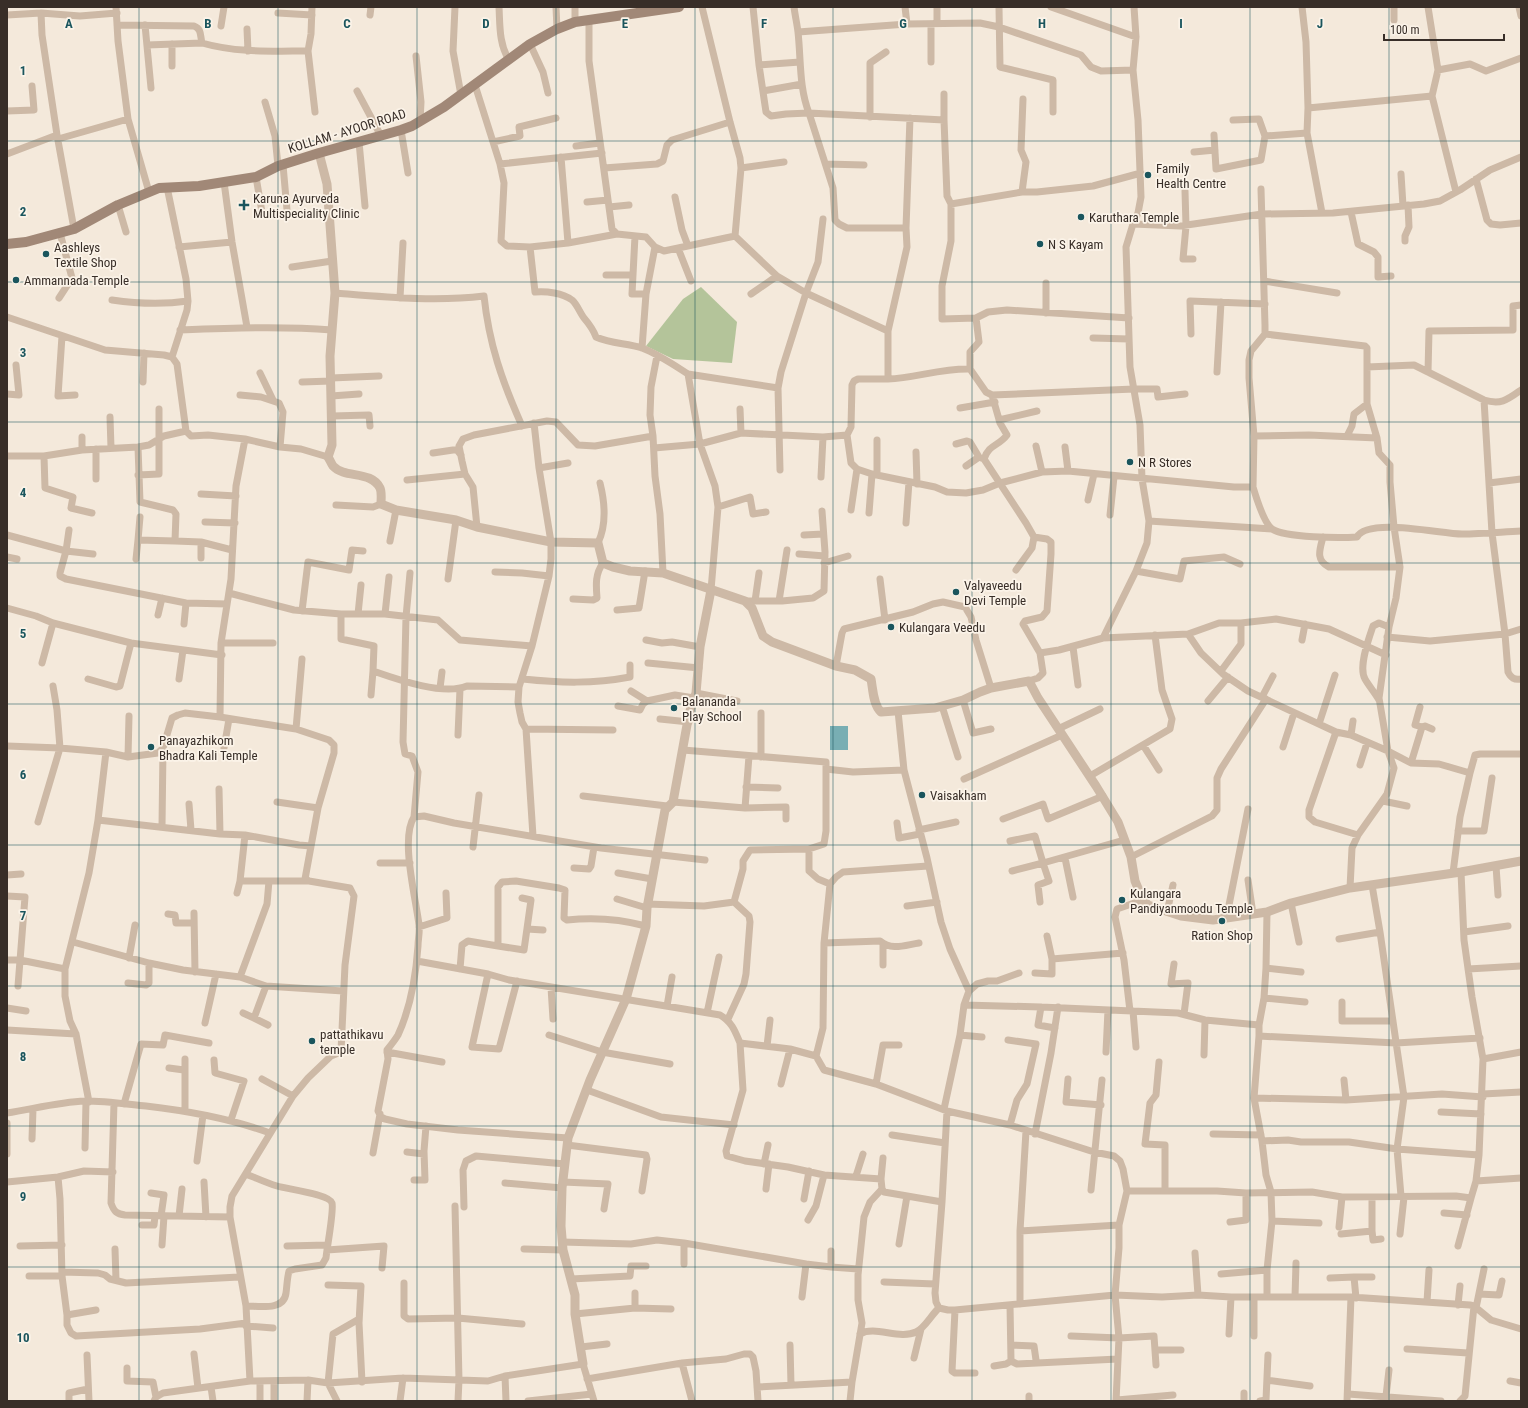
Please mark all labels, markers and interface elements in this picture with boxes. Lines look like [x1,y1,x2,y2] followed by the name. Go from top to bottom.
[65,16,73,31] text: A
[204,16,212,31] text: B
[343,16,351,31] text: C
[482,16,490,31] text: D
[622,16,629,31] text: E
[761,16,767,31] text: F
[899,16,907,31] text: G
[1038,16,1046,31] text: H
[1179,16,1183,31] text: I
[1317,16,1323,31] text: J
[1384,16,1504,42] scale bar
[1390,23,1420,37] text: 100 m
[20,63,26,78] text: 1
[286,106,408,156] street label: KOLLAM - AYOOR ROAD
[1156,161,1226,191] place label: Family Health Centre
[1143,170,1153,180] marker: Family Health Centre
[253,191,359,221] place label: Karuna Ayurveda Multispeciality Clinic
[238,199,250,211] marker: Karuna Ayurveda Multispeciality Clinic
[20,204,27,219] text: 2
[1089,210,1179,225] place label: Karuthara Temple
[1076,212,1086,222] marker: Karuthara Temple
[1048,237,1103,252] place label: N S Kayam
[1035,239,1045,249] marker: N S Kayam
[54,240,117,270] place label: Aashleys Textile Shop
[41,249,51,259] marker: Aashleys Textile Shop
[24,273,129,288] place label: Ammannada Temple
[11,275,21,285] marker: Ammannada Temple
[20,345,26,360] text: 3
[1138,455,1192,470] place label: N R Stores
[1125,457,1135,467] marker: N R Stores
[20,485,27,500] text: 4
[964,578,1026,608] place label: Valyaveedu Devi Temple
[951,587,961,597] marker: Valyaveedu Devi Temple
[899,620,985,635] place label: Kulangara Veedu
[886,622,896,632] marker: Kulangara Veedu
[20,626,27,641] text: 5
[682,694,742,724] place label: Balananda Play School
[669,703,679,713] marker: Balananda Play School
[159,733,258,763] place label: Panayazhikom Bhadra Kali Temple
[146,742,156,752] marker: Panayazhikom Bhadra Kali Temple
[20,767,27,782] text: 6
[930,788,987,803] place label: Vaisakham
[917,790,927,800] marker: Vaisakham
[1130,886,1253,916] place label: Kulangara Pandiyanmoodu Temple
[1117,895,1127,905] marker: Kulangara Pandiyanmoodu Temple
[20,908,27,923] text: 7
[1217,916,1227,926] marker: Ration Shop
[1191,928,1253,943] place label: Ration Shop
[320,1027,384,1057] place label: pattathikavu temple
[307,1036,317,1046] marker: pattathikavu temple
[20,1049,26,1064] text: 8
[20,1189,26,1204] text: 9
[16,1330,30,1345] text: 10

